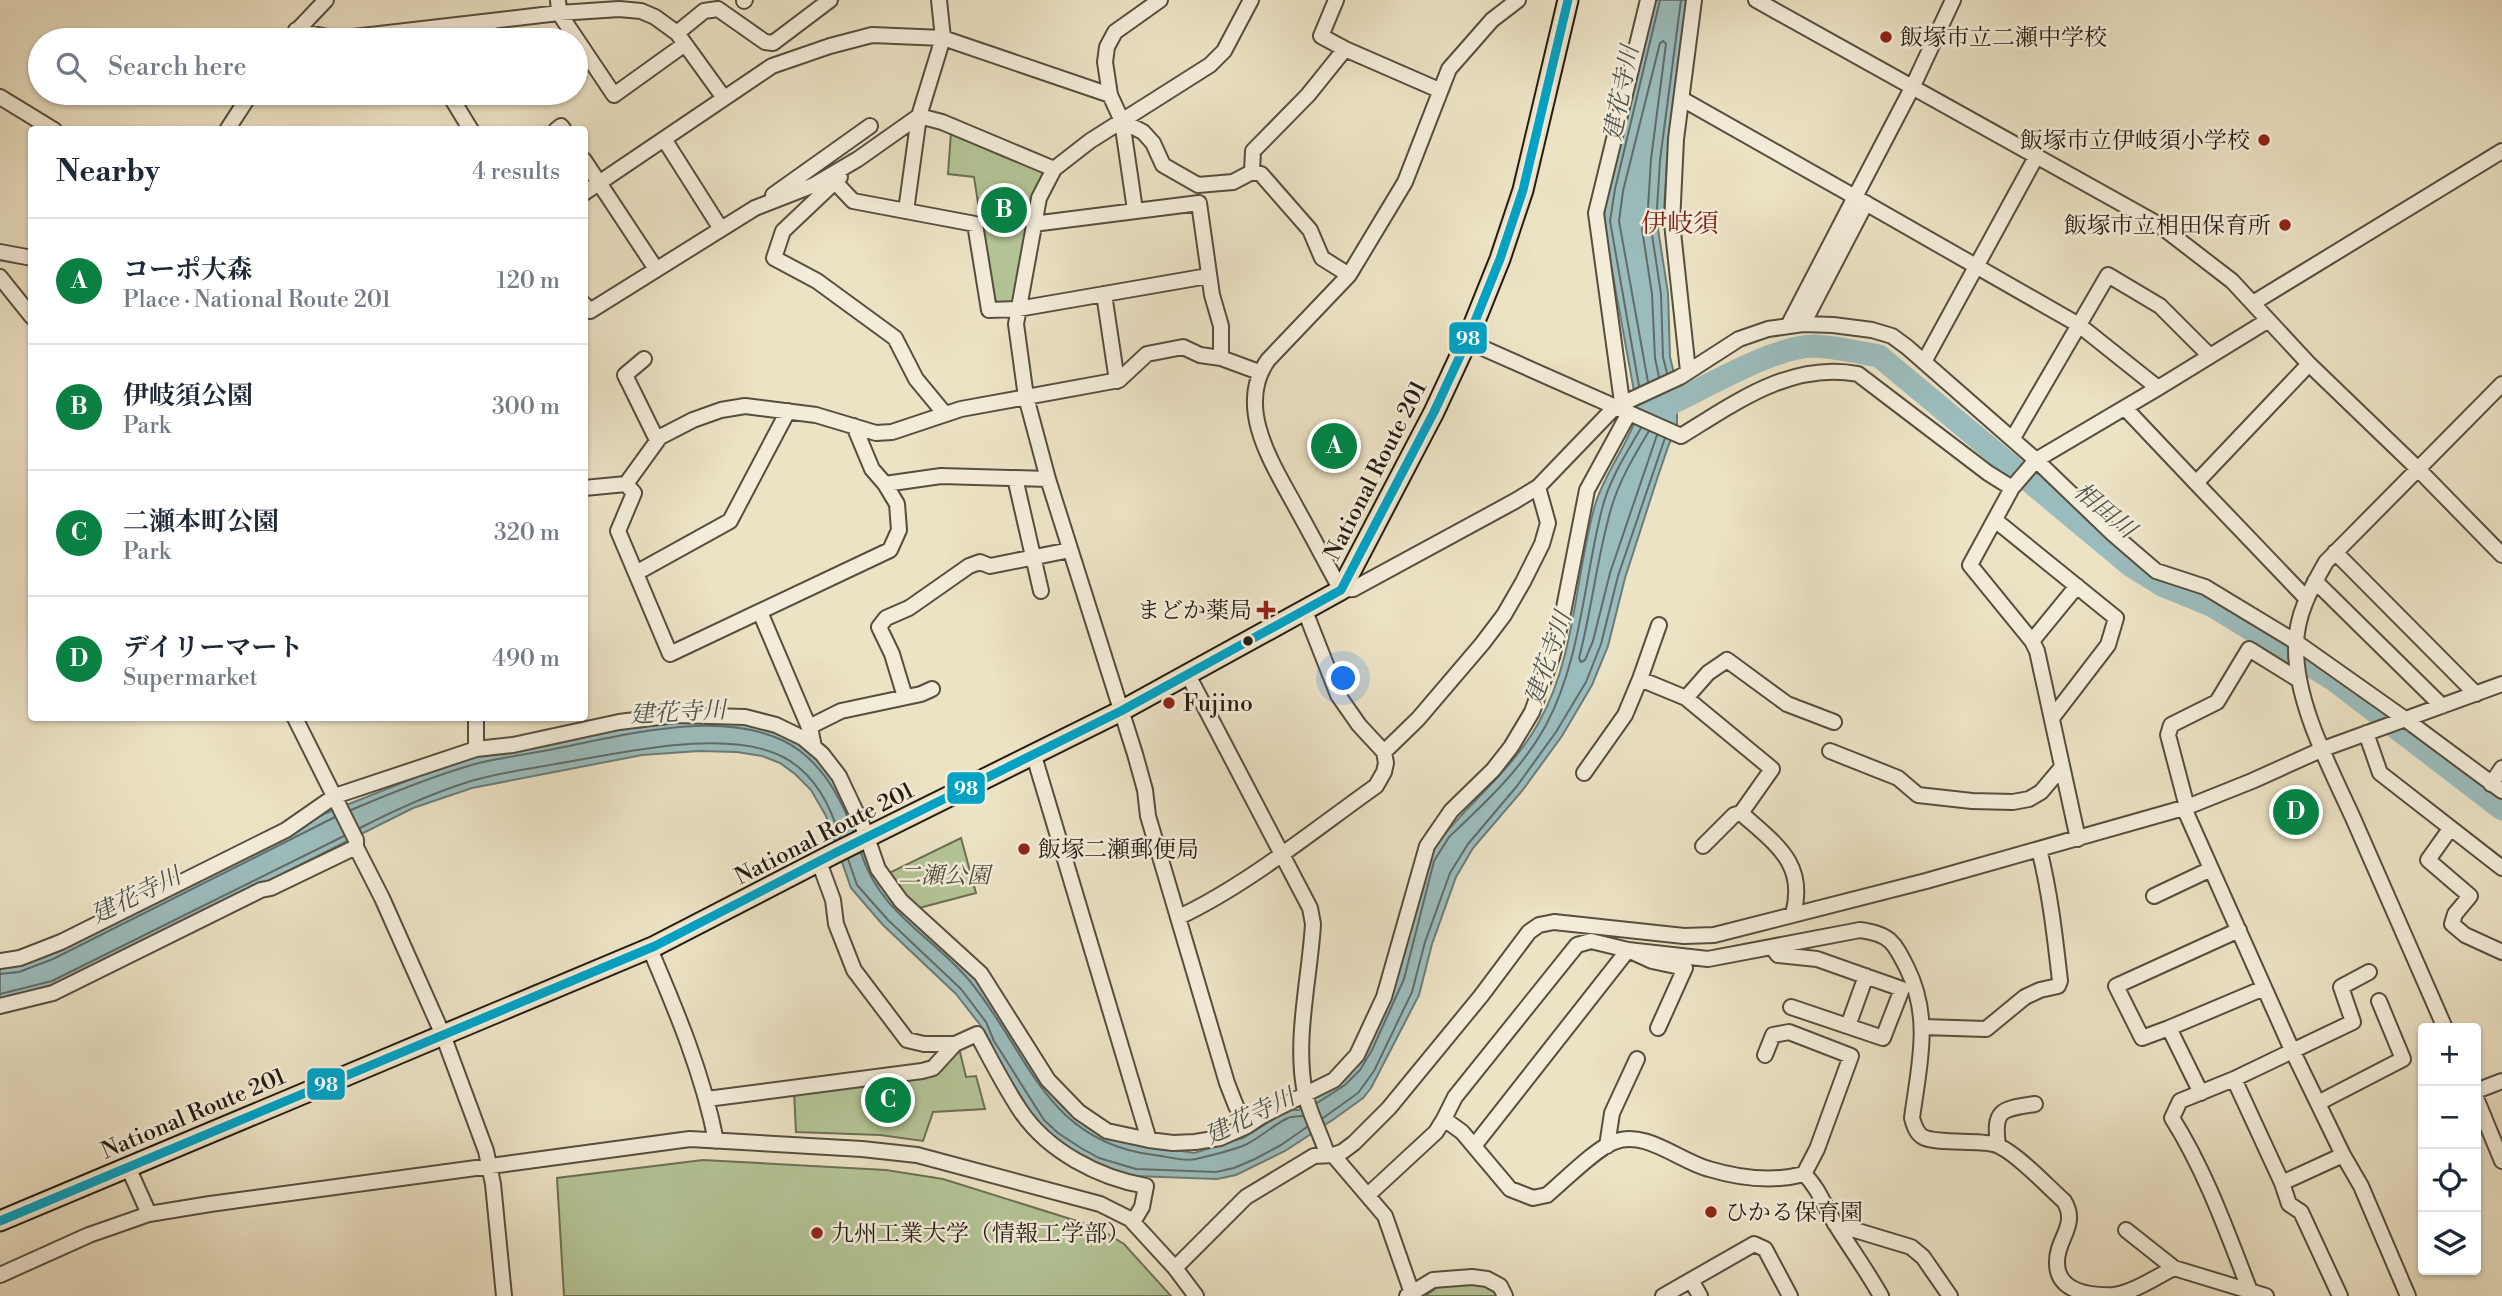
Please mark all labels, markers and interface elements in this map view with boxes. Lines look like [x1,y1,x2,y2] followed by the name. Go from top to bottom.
[1900,24,2107,52] place label: 飯塚市立二瀬中学校
[28,28,588,105] search box
[1878,29,1894,45] marker: 飯塚市立二瀬中学校
[1598,40,1646,143] water label: 建花寺川
[52,48,90,86] icon: search
[108,51,247,83] text: Search here
[2020,127,2250,155] place label: 飯塚市立伊岐須小学校
[2256,132,2272,148] marker: 飯塚市立伊岐須小学校
[56,153,160,191] text: Nearby
[472,158,560,186] text: 4 results
[981,184,1027,236] pin: B
[1641,208,1719,240] district label: 伊岐須
[2064,212,2271,240] place label: 飯塚市立相田保育所
[2277,217,2293,233] marker: 飯塚市立相田保育所
[123,254,253,286] text: コーポ大森
[71,267,87,295] text: A
[496,267,560,295] text: 120 m
[123,286,391,314] text: Place · National Route 201
[1448,321,1488,355] line badge: 98
[1456,327,1480,351] text: 98
[1319,376,1433,565] street label: National Route 201
[123,380,253,412] text: 伊岐須公園
[70,393,88,421] text: B
[492,393,560,421] text: 300 m
[123,412,171,440] text: Park
[1311,420,1357,472] pin: A
[2067,476,2144,547] water label: 相田川
[123,506,279,538] text: 二瀬本町公園
[71,519,87,547] text: C
[494,519,560,547] text: 320 m
[123,538,171,566] text: Park
[1137,597,1252,625] place label: まどか薬局
[1258,602,1274,618] marker: まどか薬局
[1519,605,1580,709] water label: 建花寺川
[123,632,303,664] text: デイリーマート
[1241,634,1255,648] unlabelled marker
[70,645,88,673] text: D
[492,645,560,673] text: 490 m
[1326,661,1360,695] your location
[123,664,258,692] text: Supermarket
[1183,690,1253,718] place label: Fujino
[629,695,730,730] water label: 建花寺川
[1161,695,1177,711] marker: Fujino
[946,771,986,805] line badge: 98
[730,777,919,891] street label: National Route 201
[954,777,978,801] text: 98
[2273,786,2319,838] pin: D
[1038,836,1199,864] place label: 飯塚二瀬郵便局
[1016,841,1032,857] marker: 飯塚二瀬郵便局
[87,860,189,930] water label: 建花寺川
[898,862,994,890] park label: 二瀬公園
[2418,1023,2481,1275] map controls
[2418,1023,2481,1086] button: +
[97,1062,290,1165] street label: National Route 201
[306,1067,346,1101] line badge: 98
[314,1073,338,1097] text: 98
[865,1074,911,1126] pin: C
[1201,1081,1303,1151] water label: 建花寺川
[2418,1086,2481,1149] button: −
[2418,1149,2481,1212] button: locate
[1725,1199,1863,1227] place label: ひかる保育園
[1703,1204,1719,1220] marker: ひかる保育園
[2418,1212,2481,1275] button: layers
[831,1220,1130,1248] place label: 九州工業大学（情報工学部）
[809,1225,825,1241] marker: 九州工業大学（情報工学部）

